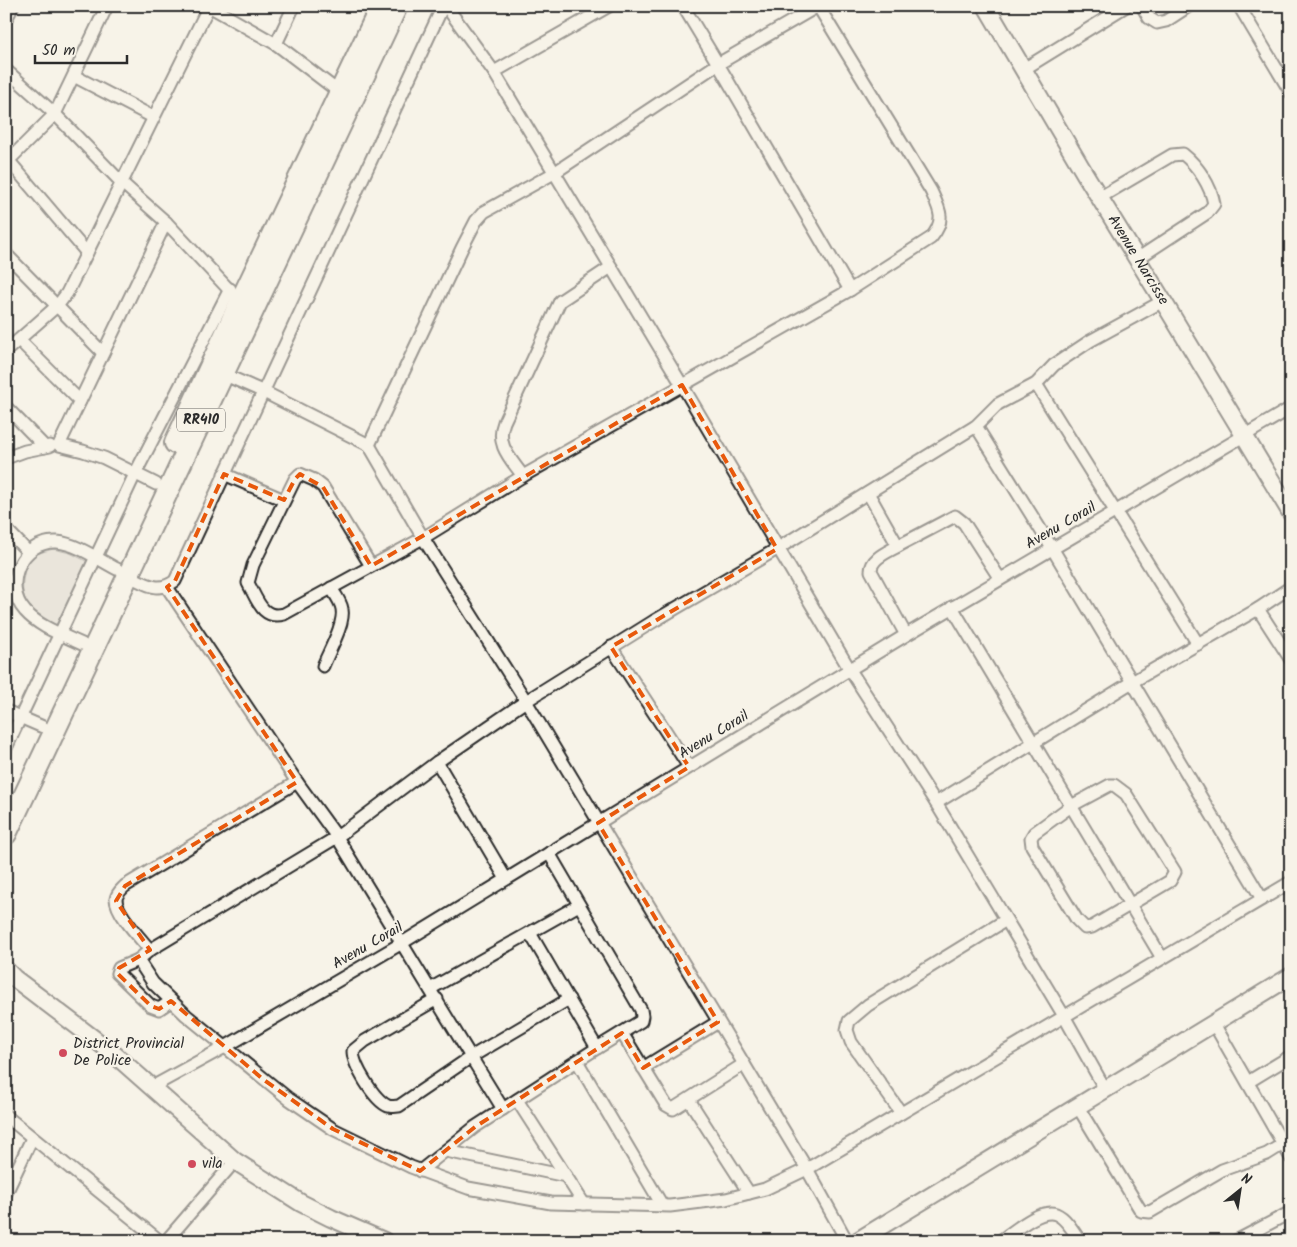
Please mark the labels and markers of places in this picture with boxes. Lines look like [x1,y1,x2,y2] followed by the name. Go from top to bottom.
[73,1032,185,1073] place label: District Provincial De Police
[57,1047,69,1059] marker: District Provincial De Police
[202,1152,223,1176] place label: vila
[186,1158,198,1170] marker: vila

